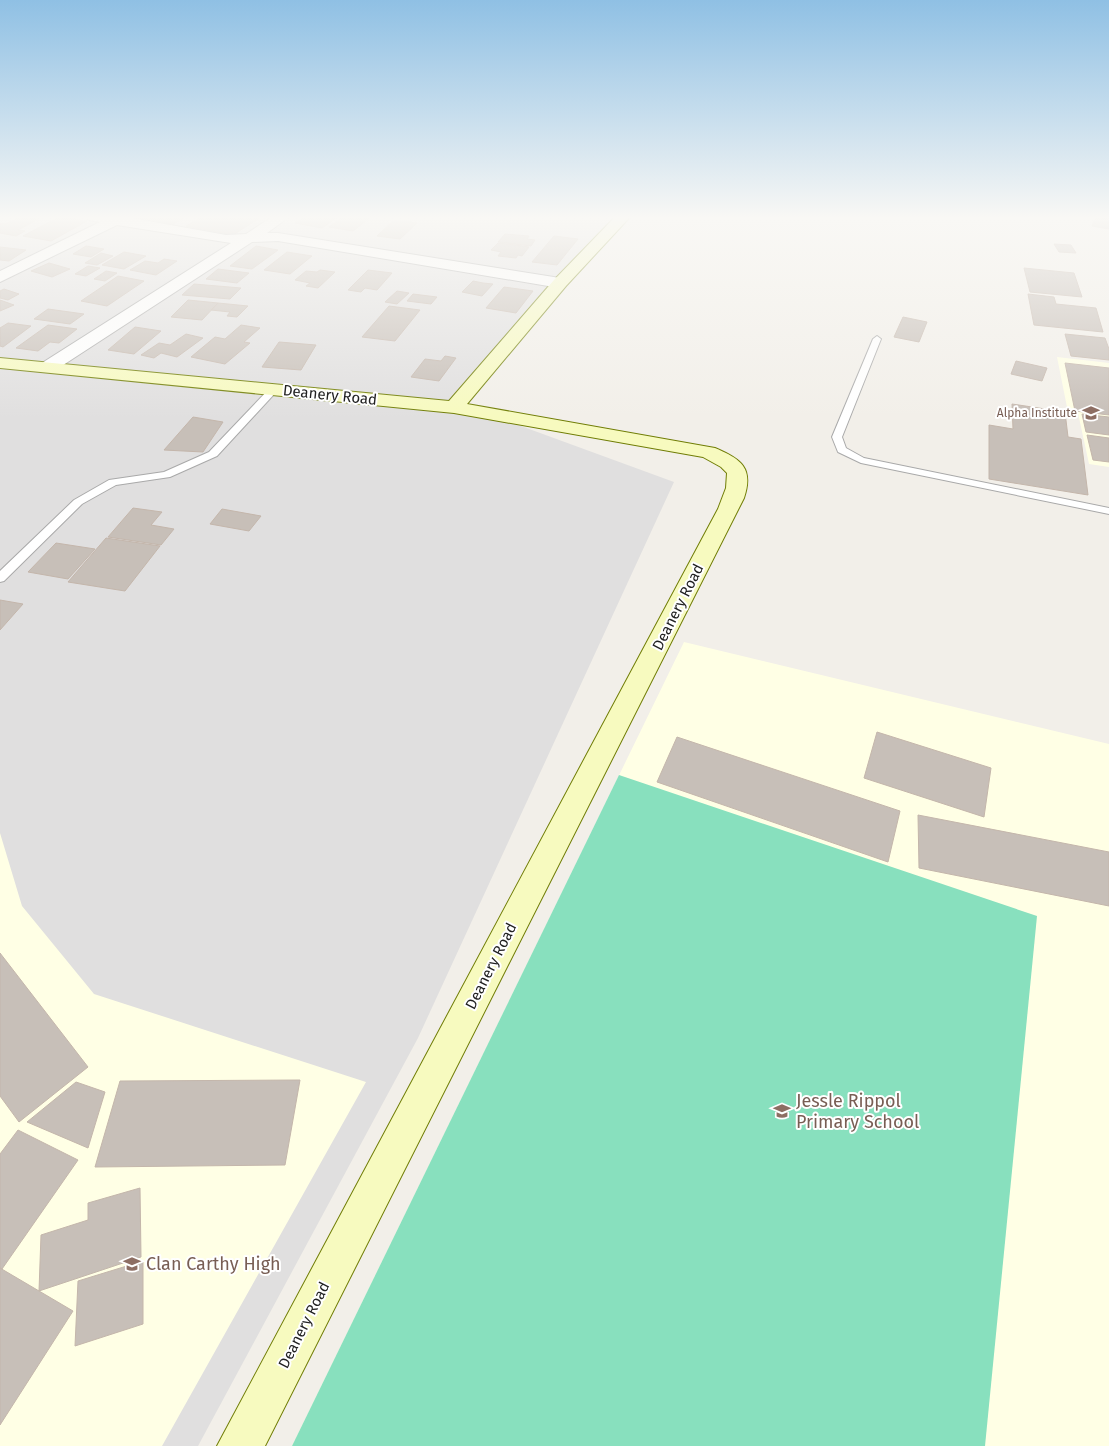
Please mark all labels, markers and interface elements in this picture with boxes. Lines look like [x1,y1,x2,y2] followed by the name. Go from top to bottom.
[282,381,378,409] street label: Deanery Road
[1081,403,1101,423] school or university icon: Alpha Institute
[997,406,1077,420] place label: Alpha Institute
[649,561,707,653] street label: Deanery Road
[462,920,520,1012] street label: Deanery Road
[796,1090,919,1133] place label: Jessle Rippol Primary School
[772,1101,792,1121] school or university icon: Jessle Rippol Primary School
[146,1253,281,1275] place label: Clan Carthy High
[122,1254,142,1274] school or university icon: Clan Carthy High
[275,1279,333,1371] street label: Deanery Road

